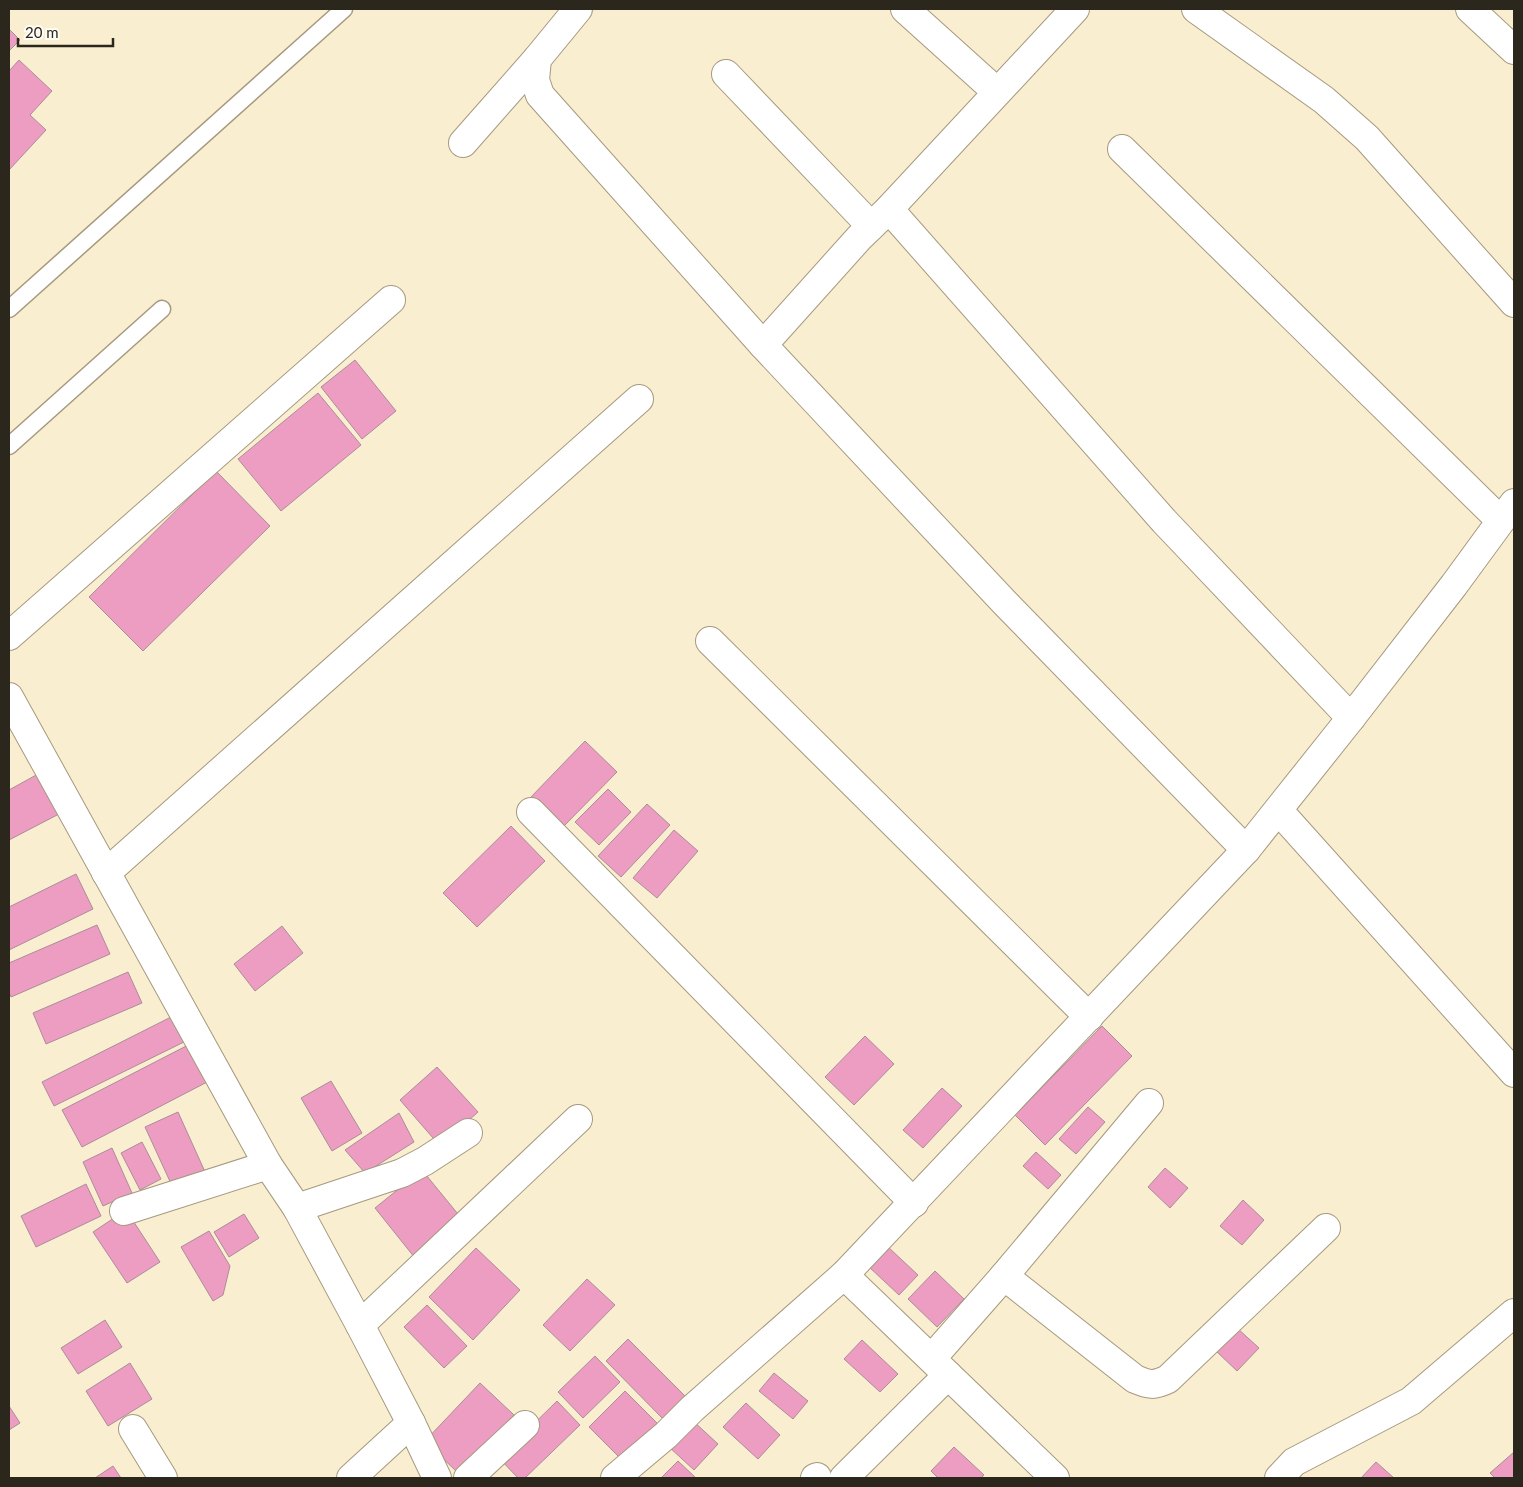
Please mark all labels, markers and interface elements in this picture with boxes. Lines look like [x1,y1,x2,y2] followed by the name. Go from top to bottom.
[18,15,112,47] scale bar
[25,23,59,41] text: 20 m

